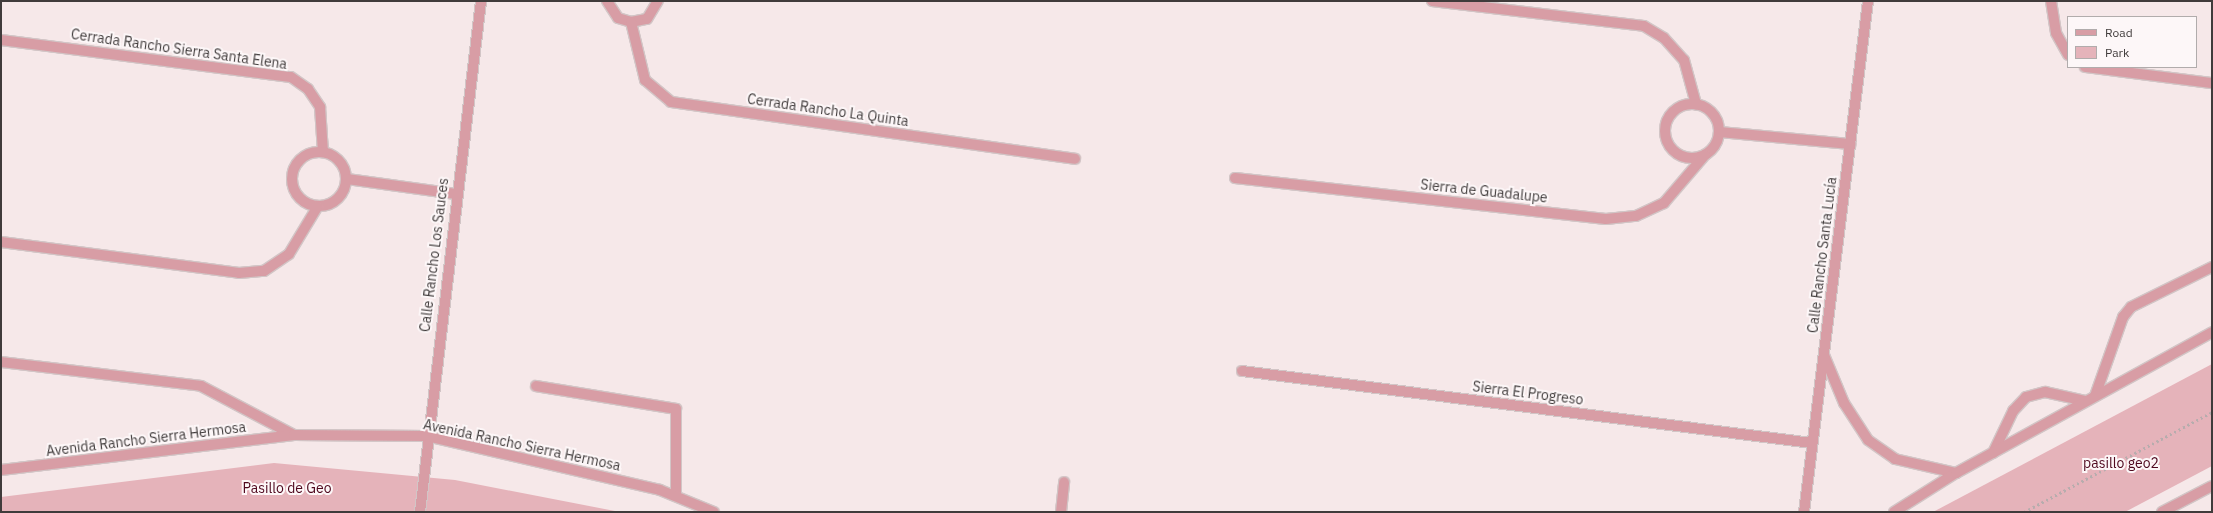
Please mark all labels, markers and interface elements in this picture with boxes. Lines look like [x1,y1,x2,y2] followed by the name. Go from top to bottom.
[2067,16,2197,68] legend
[2105,25,2133,40] text: Road
[70,26,288,72] street label: Cerrada Rancho Sierra Santa Elena
[2105,45,2129,60] text: Park
[746,90,910,130] street label: Cerrada Rancho La Quinta
[1420,176,1548,206] street label: Sierra de Guadalupe
[1804,176,1840,334] street label: Calle Rancho Santa Lucía
[416,177,452,333] street label: Calle Rancho Los Sauces
[1472,378,1584,408] street label: Sierra El Progreso
[422,416,622,474] street label: Avenida Rancho Sierra Hermosa
[45,418,247,460] street label: Avenida Rancho Sierra Hermosa
[2083,455,2159,471] park label: pasillo geo2
[242,480,332,496] park label: Pasillo de Geo

